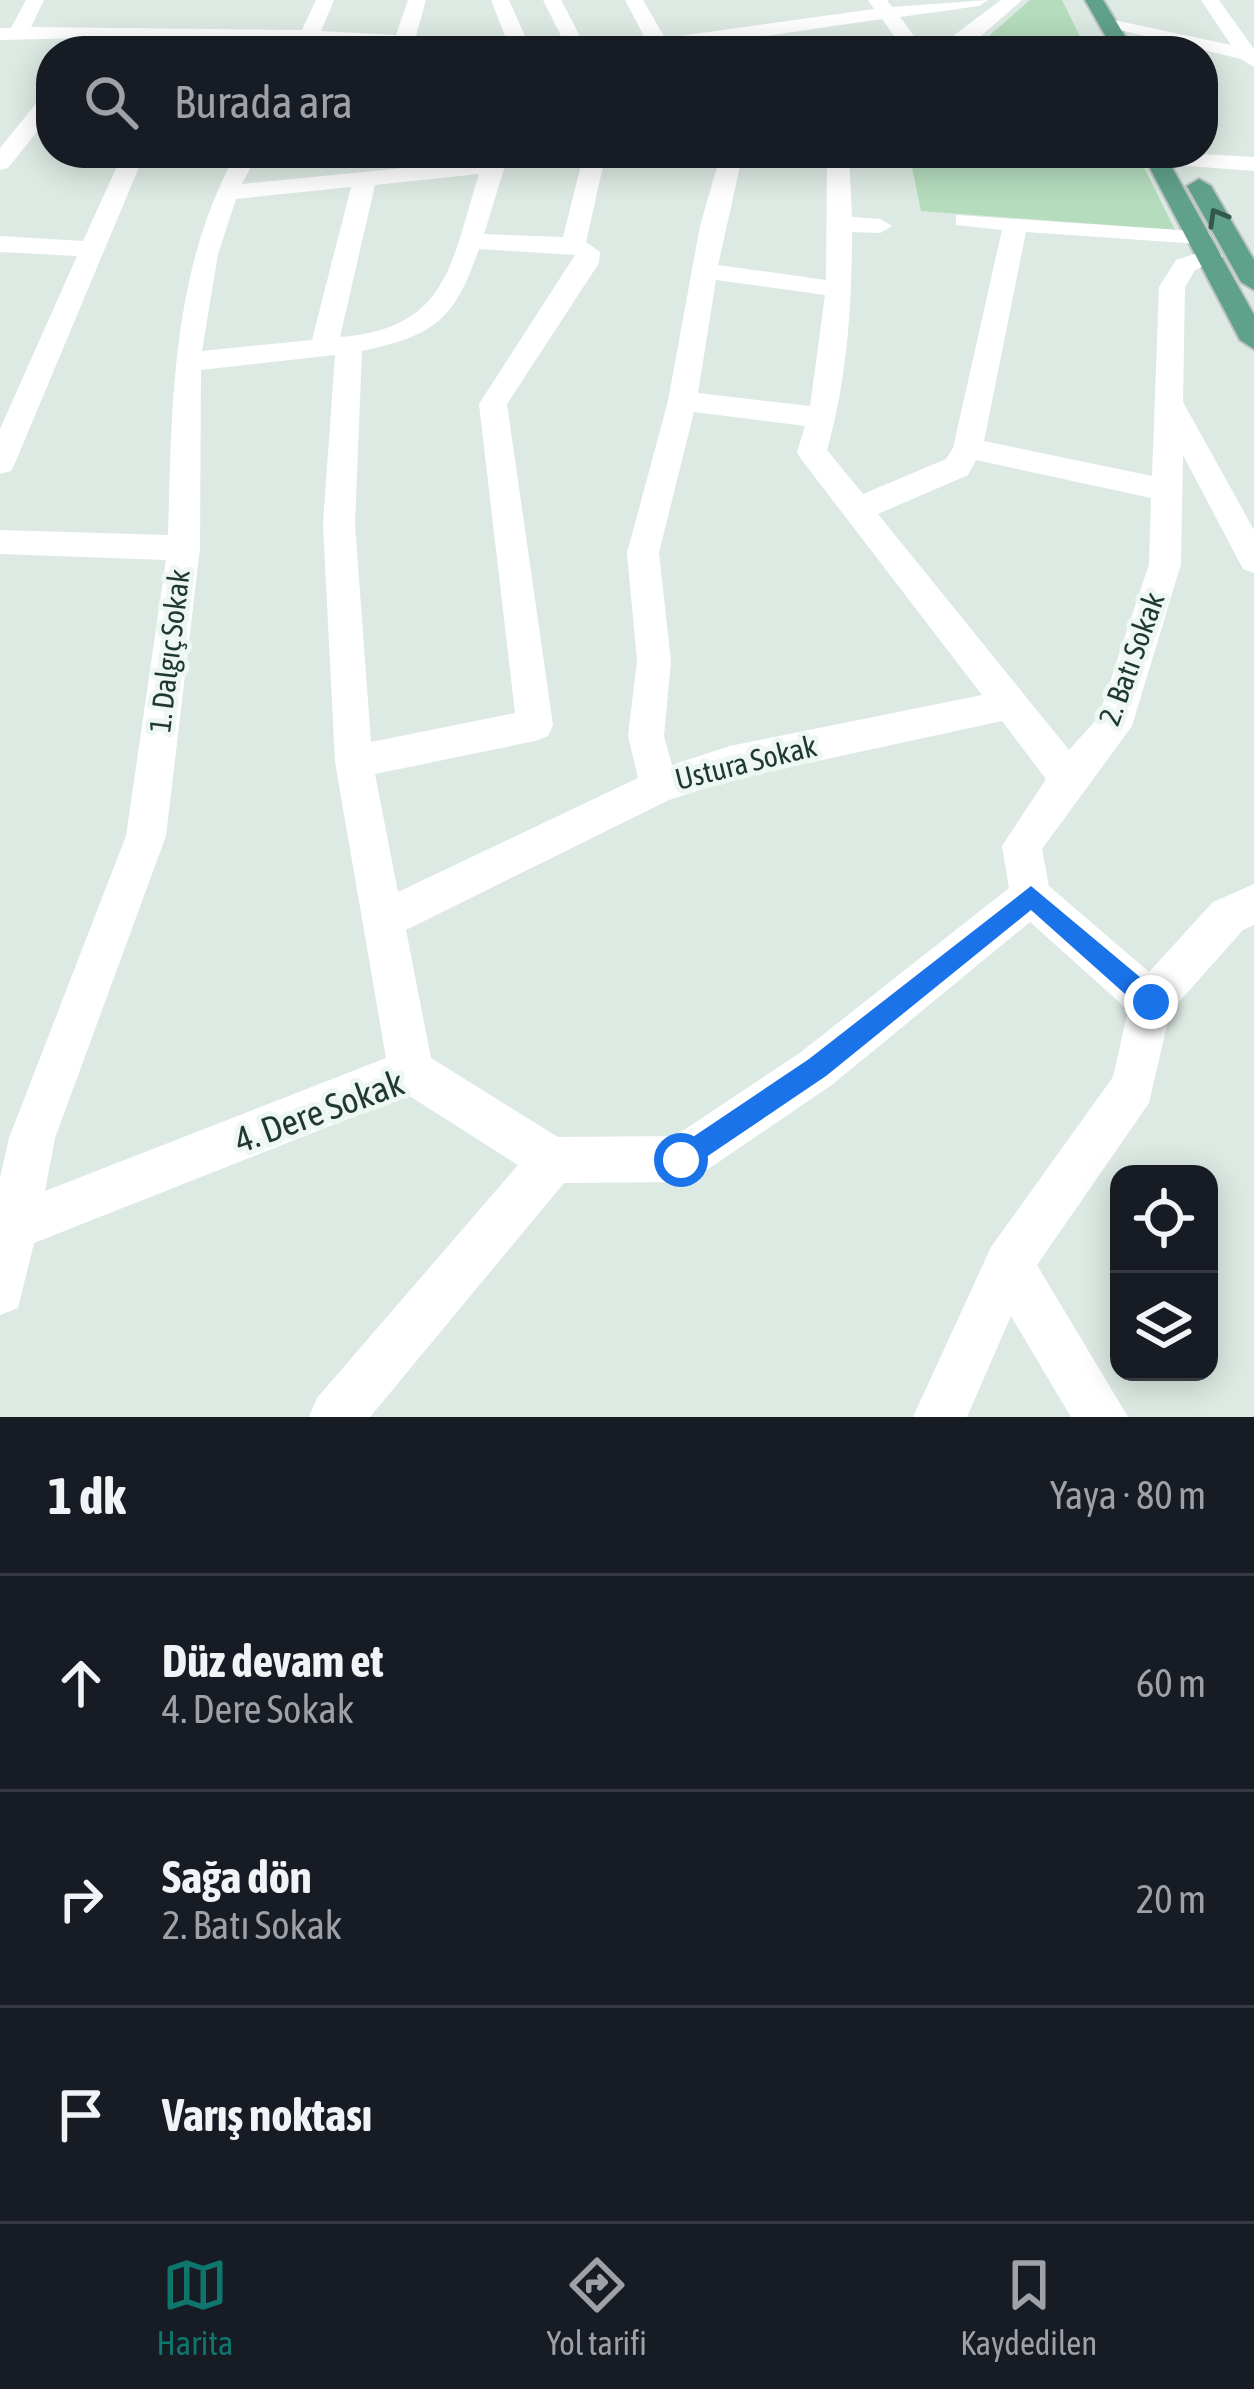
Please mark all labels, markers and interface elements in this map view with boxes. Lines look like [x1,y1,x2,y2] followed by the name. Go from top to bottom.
[36,36,1218,168] search box
[78,69,144,135] icon: search
[174,76,353,128] text: Burada ara
[1208,209,1231,230] one-way arrow
[142,567,196,734] street label: 1. Dalgıç Sokak
[1091,588,1171,730] street label: 2. Batı Sokak
[671,728,820,796] street label: Ustura Sokak
[1124,975,1178,1029] route end
[229,1061,410,1161] street label: 4. Dere Sokak
[654,1133,708,1187] route start
[1110,1165,1218,1381] map controls
[1110,1165,1218,1273] button: locate
[1110,1273,1218,1381] button: layers
[48,1466,126,1525] text: 1 dk
[1050,1473,1206,1517] text: Yaya · 80 m
[162,1635,384,1687] text: Düz devam et
[48,1650,114,1716] icon: ahead
[1136,1661,1206,1705] text: 60 m
[162,1687,354,1731] text: 4. Dere Sokak
[162,1851,312,1903] text: Sağa dön
[48,1866,114,1932] icon: right
[1136,1877,1206,1921] text: 20 m
[162,1903,342,1947] text: 2. Batı Sokak
[48,2082,114,2148] icon: arrive
[162,2089,372,2141] text: Varış noktası
[157,2252,233,2362] tab: Harita
[547,2252,647,2362] tab: Yol tarifi
[960,2252,1097,2362] tab: Kaydedilen

